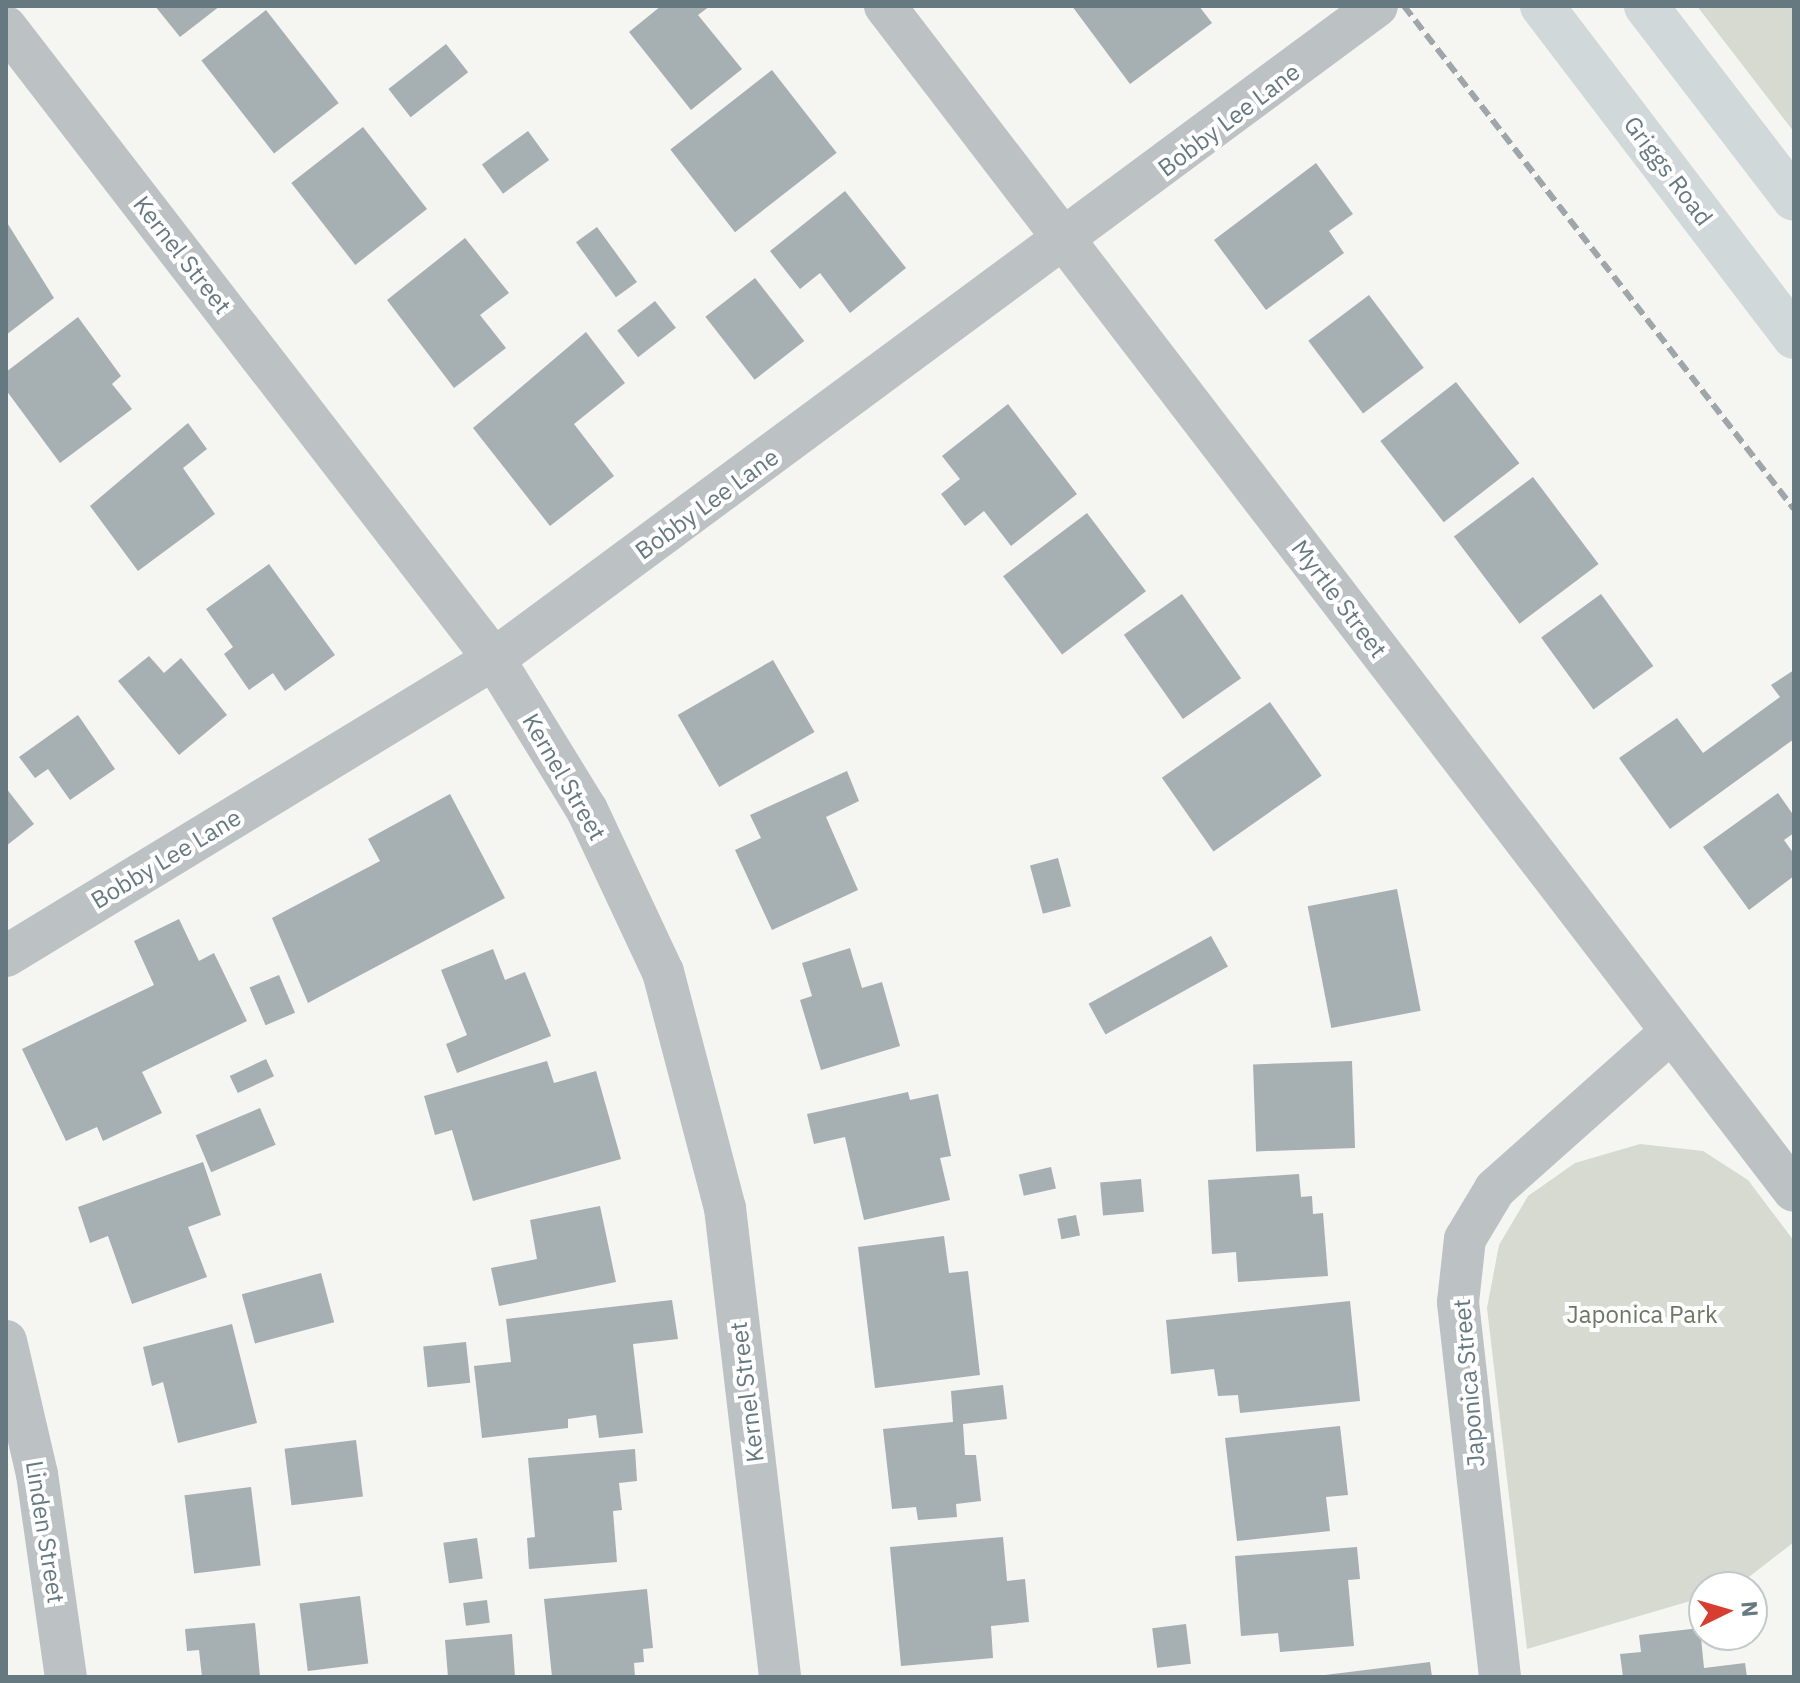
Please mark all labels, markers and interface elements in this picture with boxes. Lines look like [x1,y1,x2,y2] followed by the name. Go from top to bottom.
[1152,57,1306,183] street label: Bobby Lee Lane
[1618,111,1718,231] street label: Griggs Road
[127,190,237,320] street label: Kernel Street
[630,442,784,566] street label: Bobby Lee Lane
[1285,534,1393,664] street label: Myrtle Street
[516,709,612,845] street label: Kernel Street
[86,803,246,915] street label: Bobby Lee Lane
[1447,1298,1491,1468] street label: Japonica Street
[1566,1301,1718,1329] park label: Japonica Park
[724,1320,770,1464] street label: Kernel Street
[20,1459,70,1605] street label: Linden Street
[1688,1571,1768,1651] north arrow
[1735,1600,1766,1618] text: N

